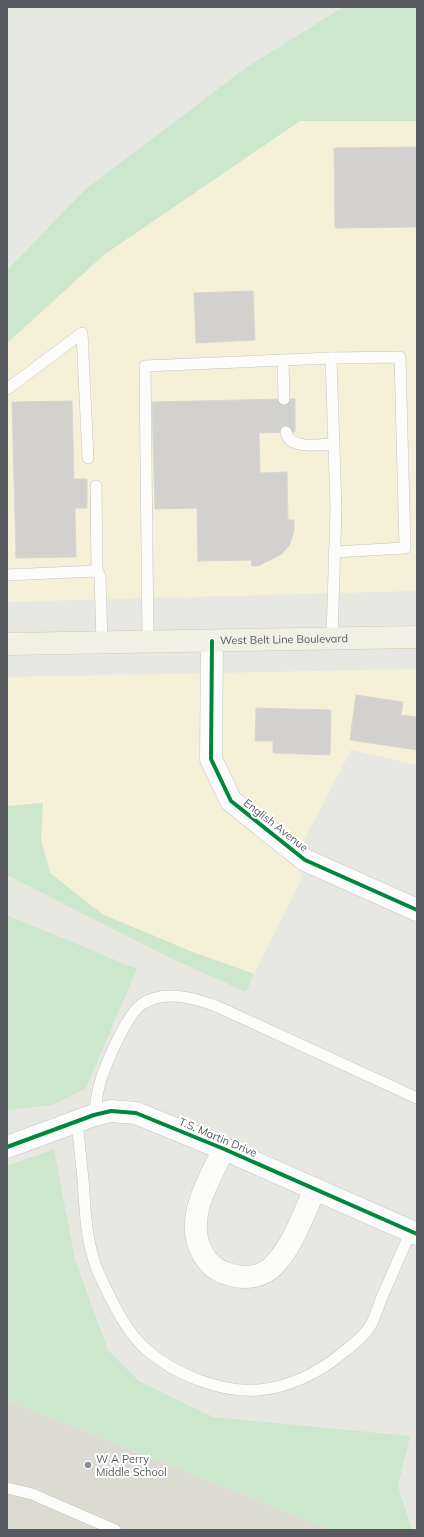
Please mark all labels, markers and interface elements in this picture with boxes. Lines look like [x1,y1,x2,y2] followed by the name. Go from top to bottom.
[220,631,348,647] street label: West Belt Line Boulevard
[241,796,311,854] street label: English Avenue
[177,1114,259,1160] street label: T.S. Martin Drive
[96,1452,167,1479] place label: W A Perry Middle School
[83,1460,93,1470] marker: W A Perry Middle School

